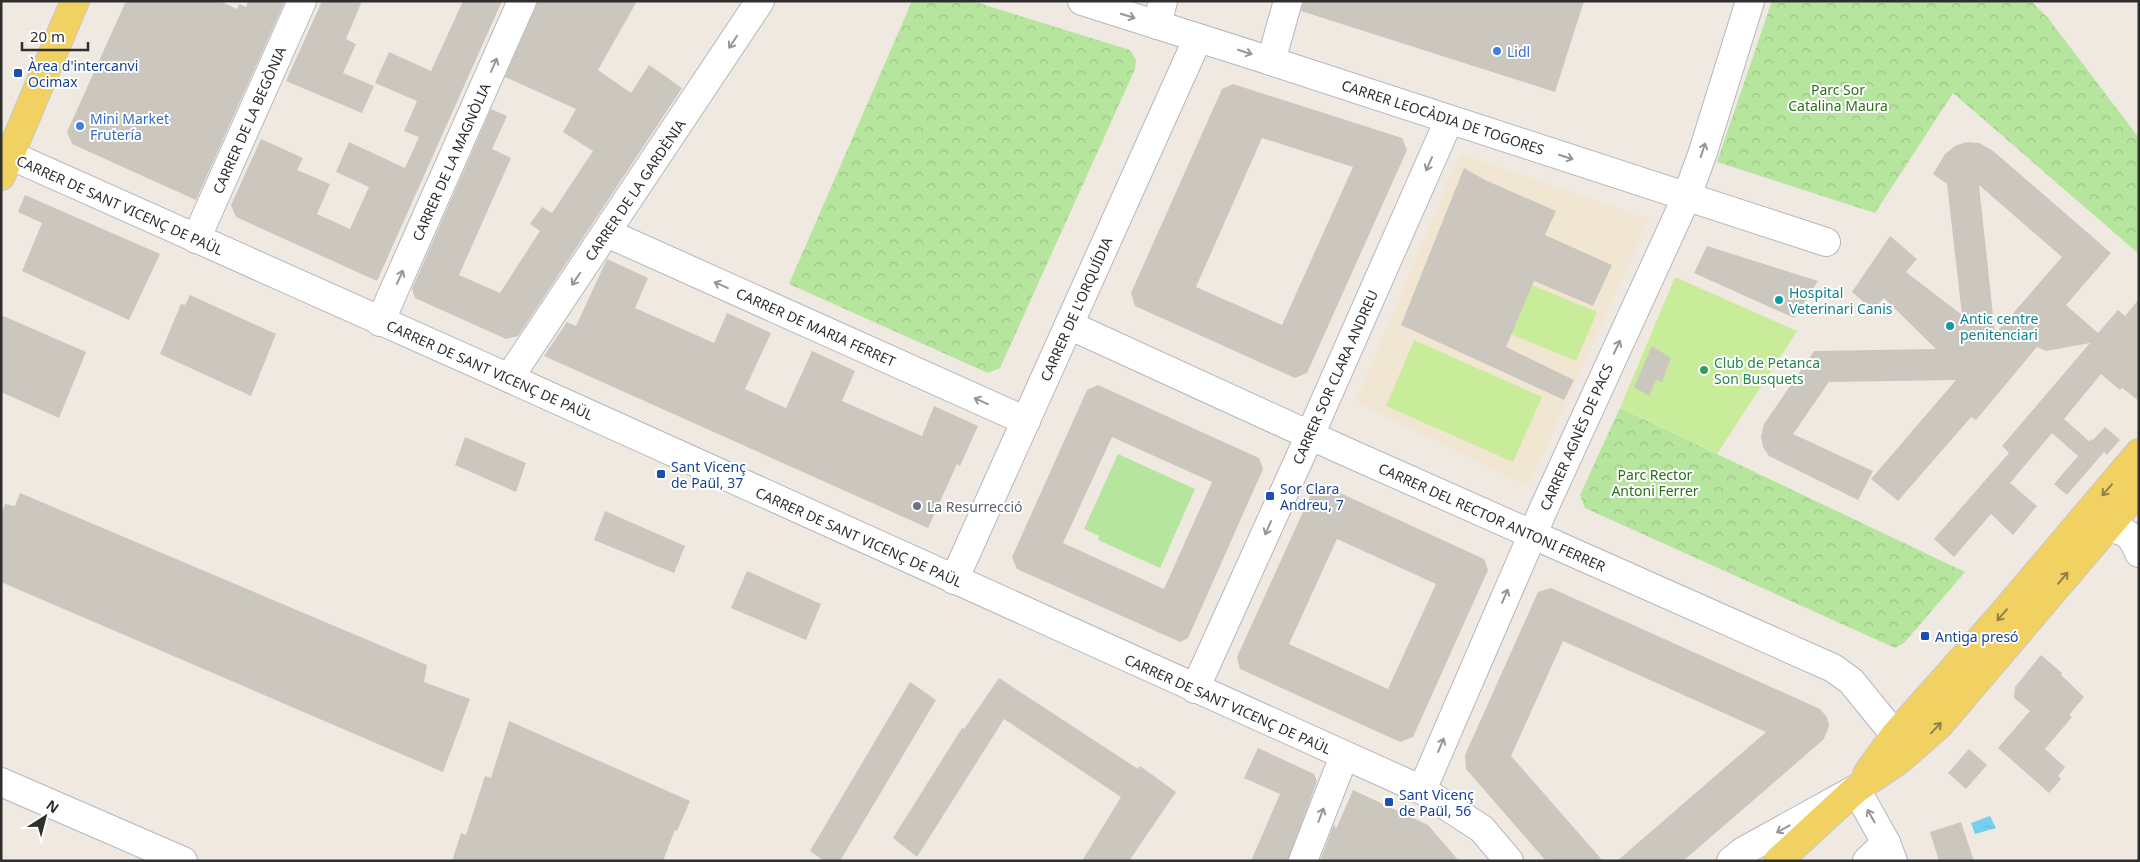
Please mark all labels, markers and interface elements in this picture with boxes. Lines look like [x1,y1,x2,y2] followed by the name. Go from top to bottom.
[1120,12,1136,21] one-way arrow
[22,20,89,52] scale bar
[30,26,65,46] text: 20 m
[728,35,738,49] one-way arrow
[1507,42,1530,61] place label: Lidl
[208,43,290,197] street label: CARRER DE LA BEGÒNIA
[1491,45,1503,57] marker: Lidl
[1236,48,1252,58] one-way arrow
[28,56,138,91] place label: Àrea d'intercanvi Ocimax
[489,58,499,73] one-way arrow
[12,67,24,79] marker: Àrea d'intercanvi Ocimax
[1339,75,1547,159] street label: CARRER LEOCÀDIA DE TOGORES
[408,80,494,244] street label: CARRER DE LA MAGNÒLIA
[1788,80,1888,115] park label: Parc Sor Catalina Maura
[90,109,169,144] place label: Mini Market Frutería
[580,115,690,265] street label: CARRER DE LA GARDÈNIA
[74,120,86,132] marker: Mini Market Frutería
[1699,143,1708,158] one-way arrow
[14,151,226,259] street label: CARRER DE SANT VICENÇ DE PAÜL
[1557,153,1573,162] one-way arrow
[1424,156,1434,171] one-way arrow
[1036,234,1116,384] street label: CARRER DE L'ORQUÍDIA
[396,270,406,285] one-way arrow
[570,272,580,286] one-way arrow
[714,279,729,289] one-way arrow
[733,283,899,371] street label: CARRER DE MARIA FERRET
[1789,283,1893,318] place label: Hospital Veterinari Canis
[1288,287,1382,467] street label: CARRER SOR CLARA ANDREU
[1773,294,1785,306] marker: Hospital Veterinari Canis
[1960,309,2038,344] place label: Antic centre penitenciari
[384,316,596,424] street label: CARRER DE SANT VICENÇ DE PAÜL
[1944,320,1956,332] marker: Antic centre penitenciari
[1613,340,1622,355] one-way arrow
[1714,353,1820,388] place label: Club de Petanca Son Busquets
[1535,360,1617,513] street label: CARRER AGNÈS DE PACS
[1698,364,1710,376] marker: Club de Petanca Son Busquets
[974,395,989,405] one-way arrow
[671,457,746,492] place label: Sant Vicenç de Paül, 37
[1376,458,1609,576] street label: CARRER DEL RECTOR ANTONI FERRER
[1611,465,1699,500] park label: Parc Rector Antoni Ferrer
[655,468,667,480] marker: Sant Vicenç de Paül, 37
[1280,479,1344,514] place label: Sor Clara Andreu, 7
[753,483,965,591] street label: CARRER DE SANT VICENÇ DE PAÜL
[2101,484,2113,497] one-way arrow
[1264,490,1276,502] marker: Sor Clara Andreu, 7
[927,497,1023,516] place label: La Resurrecció
[911,500,923,512] marker: La Resurrecció
[1263,520,1273,535] one-way arrow
[2058,571,2069,584] one-way arrow
[1501,589,1511,604] one-way arrow
[1997,608,2008,621] one-way arrow
[1935,627,2019,646] place label: Antiga presó
[1919,630,1931,642] marker: Antiga presó
[1122,650,1334,758] street label: CARRER DE SANT VICENÇ DE PAÜL
[1930,722,1942,735] one-way arrow
[1437,738,1446,753] one-way arrow
[1399,785,1474,820] place label: Sant Vicenç de Paül, 56
[20,792,70,842] north arrow
[43,795,63,817] text: N
[1383,796,1395,808] marker: Sant Vicenç de Paül, 56
[1317,808,1326,823] one-way arrow
[1866,809,1876,823] one-way arrow
[1776,825,1791,834] one-way arrow

